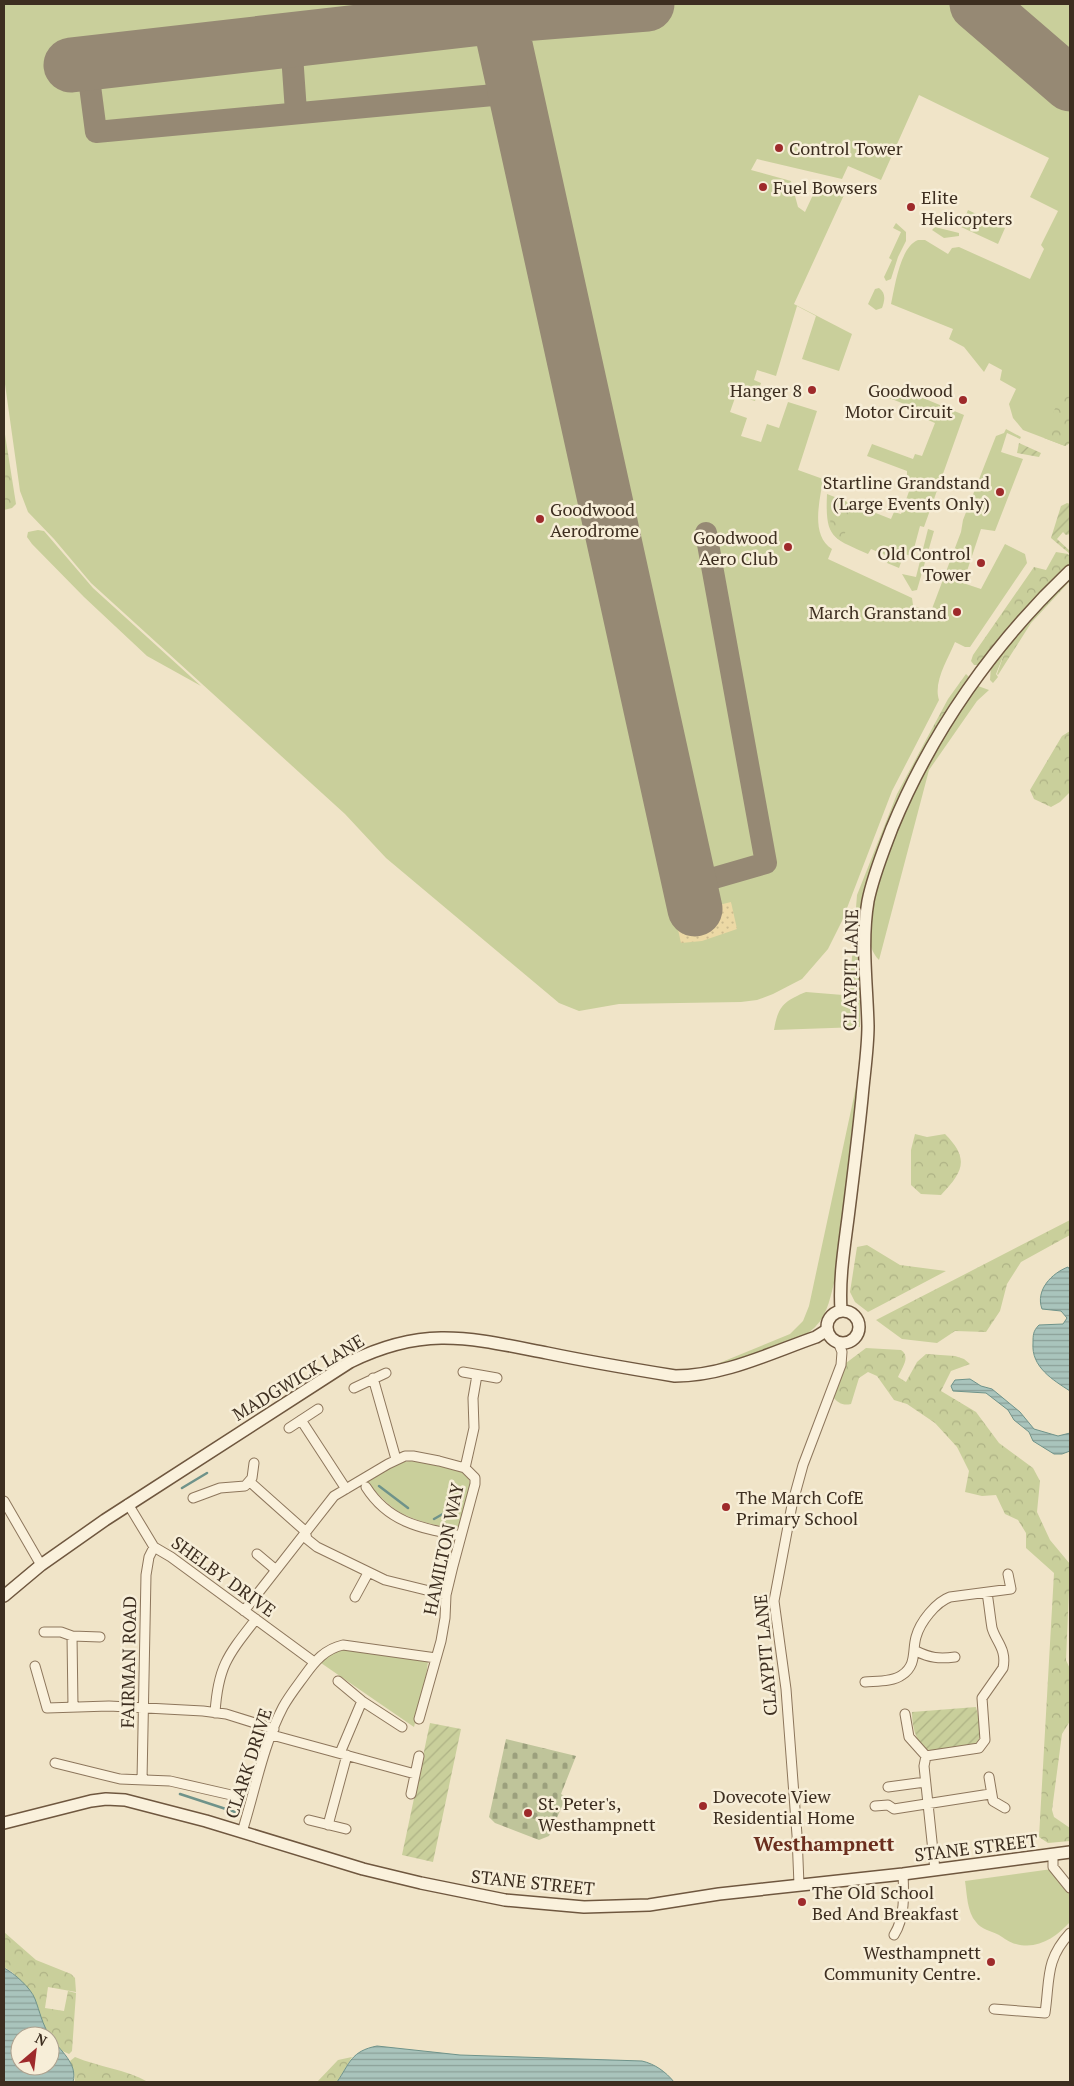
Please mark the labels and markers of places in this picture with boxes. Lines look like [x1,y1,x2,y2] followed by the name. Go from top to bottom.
[789,136,903,160] place label: Control Tower
[773,142,785,154] marker: Control Tower
[773,175,877,199] place label: Fuel Bowsers
[757,181,769,193] marker: Fuel Bowsers
[921,185,1012,230] place label: Elite Helicopters
[905,201,917,213] marker: Elite Helicopters
[730,378,802,402] place label: Hanger 8
[845,378,953,423] place label: Goodwood Motor Circuit
[806,384,818,396] marker: Hanger 8
[957,394,969,406] marker: Goodwood Motor Circuit
[823,470,990,515] place label: Startline Grandstand (Large Events Only)
[994,486,1006,498] marker: Startline Grandstand (Large Events Only)
[550,497,639,542] place label: Goodwood Aerodrome
[534,513,546,525] marker: Goodwood Aerodrome
[693,525,778,570] place label: Goodwood Aero Club
[782,541,794,553] marker: Goodwood Aero Club
[877,541,971,586] place label: Old Control Tower
[975,557,987,569] marker: Old Control Tower
[809,600,947,624] place label: March Granstand
[951,606,963,618] marker: March Granstand
[736,1485,864,1530] place label: The March CofE Primary School
[720,1501,732,1513] marker: The March CofE Primary School
[713,1784,855,1829] place label: Dovecote View Residential Home
[538,1791,656,1836] place label: St. Peter's, Westhampnett
[697,1800,709,1812] marker: Dovecote View Residential Home
[522,1807,534,1819] marker: St. Peter's, Westhampnett
[812,1880,959,1925] place label: The Old School Bed And Breakfast
[796,1896,808,1908] marker: The Old School Bed And Breakfast
[824,1940,981,1985] place label: Westhampnett Community Centre.
[985,1956,997,1968] marker: Westhampnett Community Centre.

